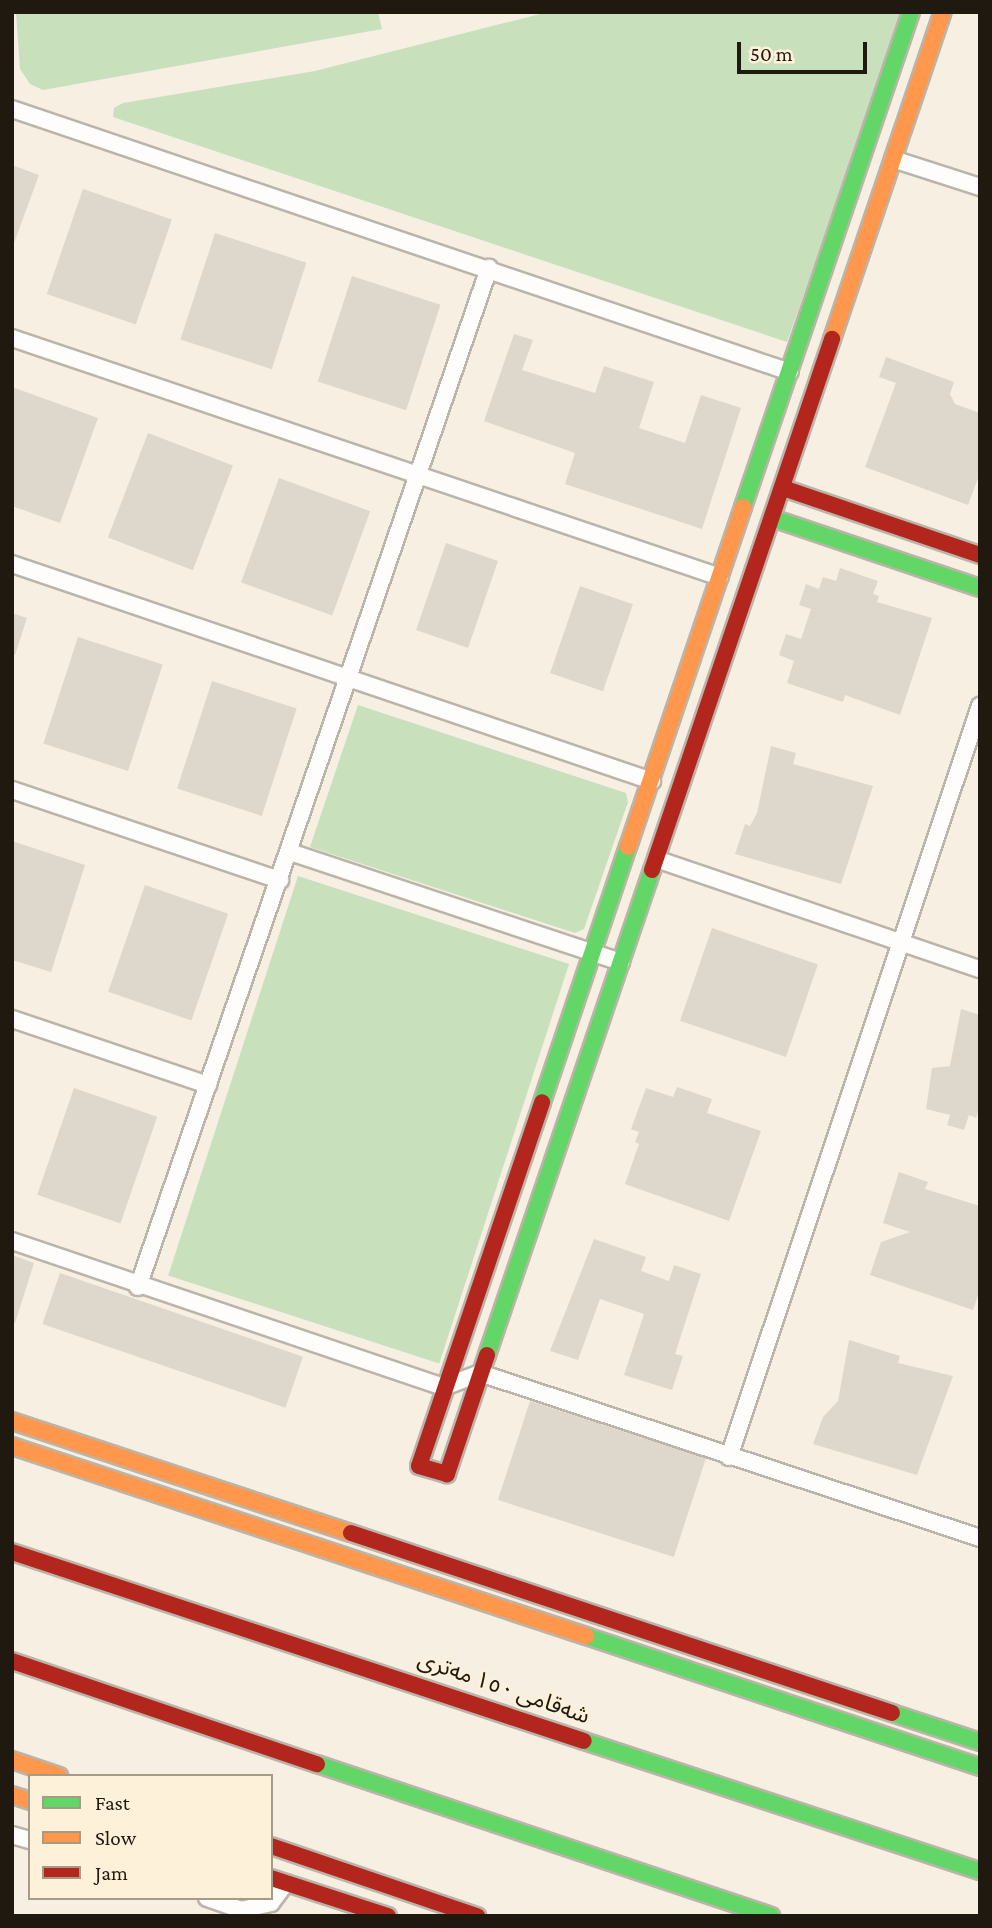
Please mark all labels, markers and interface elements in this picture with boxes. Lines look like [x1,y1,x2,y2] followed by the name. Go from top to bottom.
[740,28,870,72] scale bar
[750,42,793,66] text: 50 m
[414,1645,594,1729] street label: شەقامی ١٥٠ مەتری
[28,1774,273,1900] legend
[95,1791,130,1815] text: Fast
[95,1826,136,1850] text: Slow
[95,1861,128,1885] text: Jam

